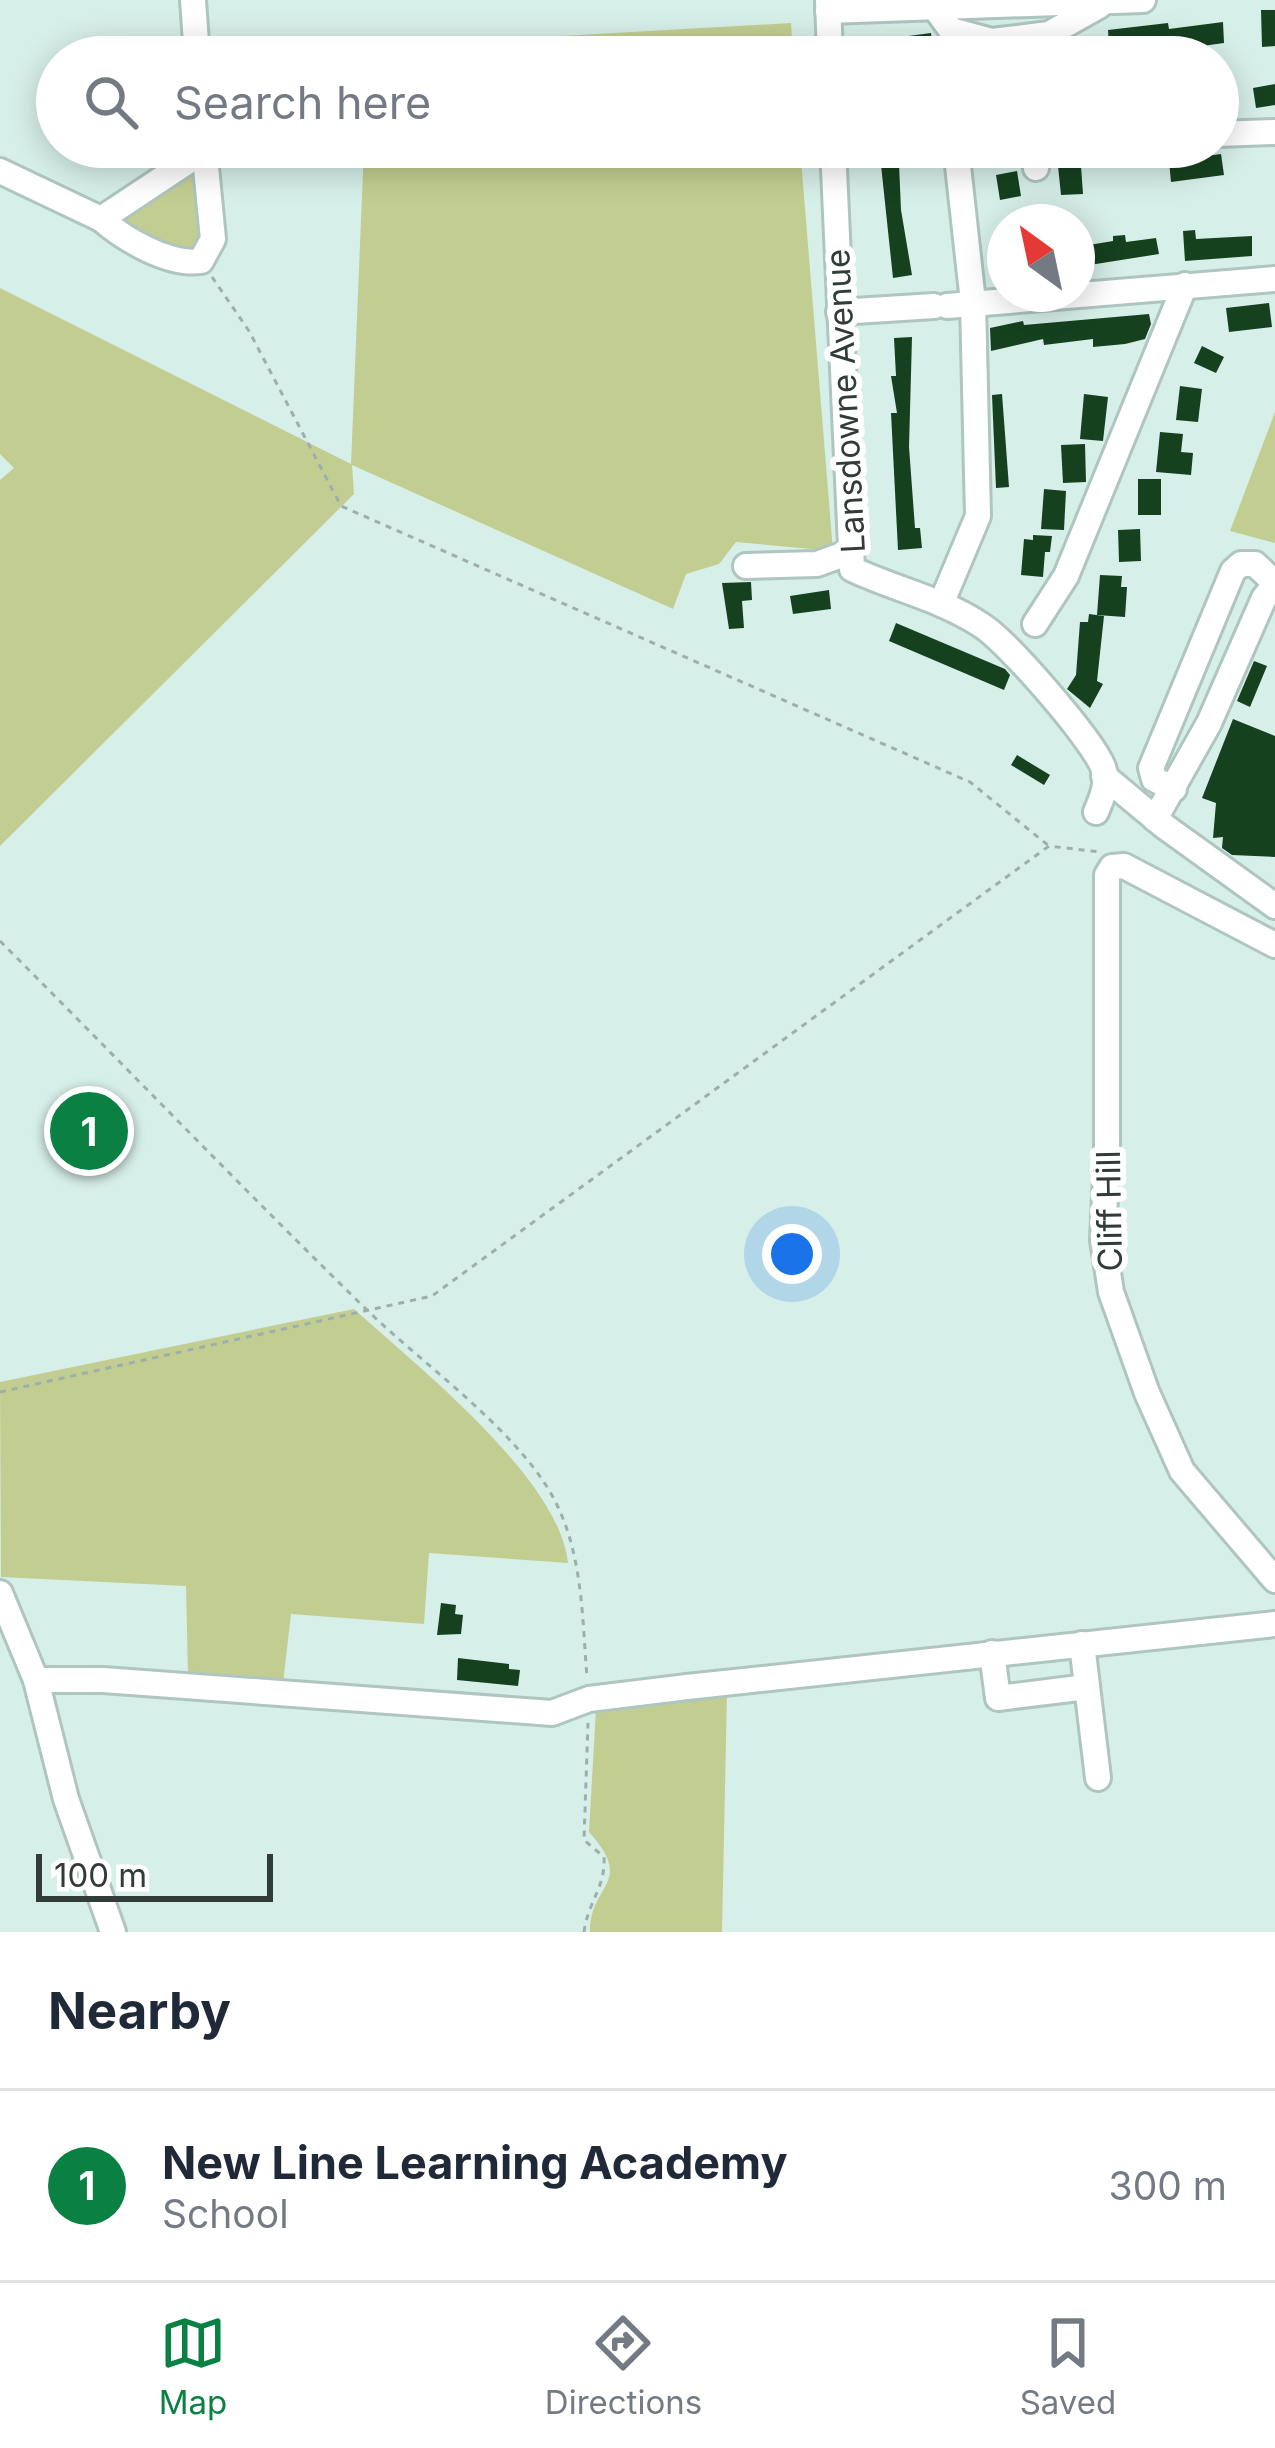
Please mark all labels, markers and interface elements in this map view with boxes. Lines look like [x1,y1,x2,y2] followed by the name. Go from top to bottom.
[36,36,1239,168] search box
[78,69,144,135] icon: search
[174,75,431,130] text: Search here
[987,204,1095,312] north arrow
[817,248,873,554] street label: Lansdowne Avenue
[50,1086,128,1176] pin: 1
[1088,1150,1130,1272] street label: Cliff Hill
[762,1224,822,1284] your location
[36,1848,273,1901] scale bar
[54,1855,147,1895] text: 100 m
[48,1980,231,2041] text: Nearby
[162,2135,787,2190] text: New Line Learning Academy
[79,2162,95,2209] text: 1
[1109,2162,1227,2209] text: 300 m
[162,2190,289,2237] text: School
[159,2310,227,2422] tab: Map
[545,2310,702,2422] tab: Directions
[1020,2310,1116,2422] tab: Saved

